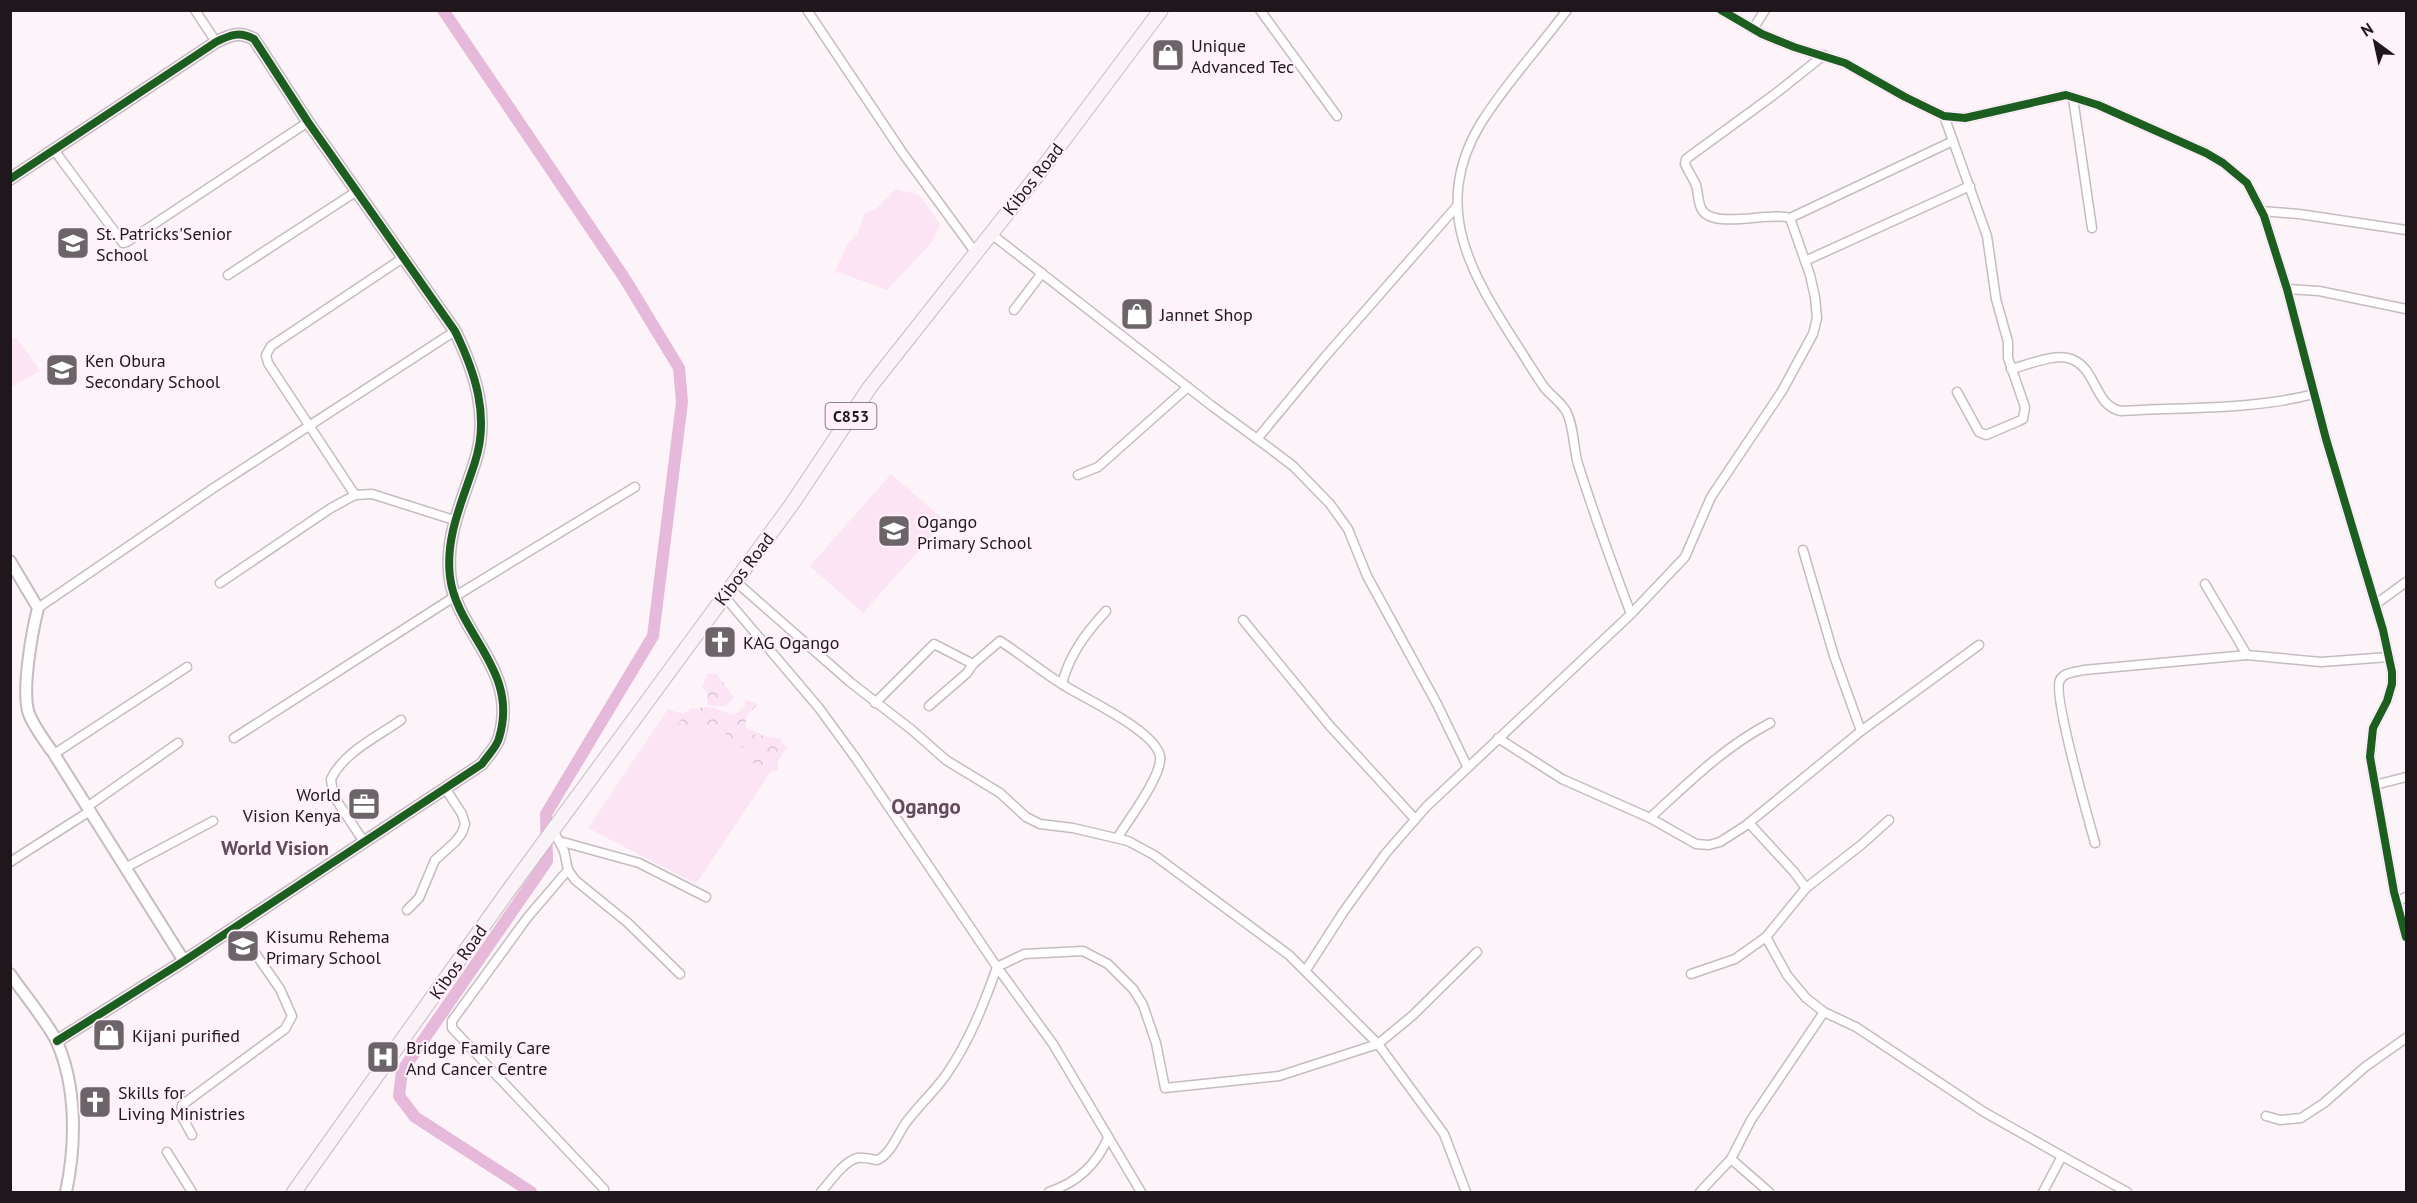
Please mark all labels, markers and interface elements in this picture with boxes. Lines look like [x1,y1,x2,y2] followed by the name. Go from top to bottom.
[2345,12,2405,72] north arrow
[2357,18,2377,41] text: N
[1191,34,1294,78] place label: Unique Advanced Tec
[1150,37,1186,73] shop icon: Unique Advanced Tec
[998,138,1068,220] street label: Kibos Road
[96,222,232,266] place label: St. Patricks'Senior School
[55,225,91,261] school or university icon: St. Patricks'Senior School
[1119,296,1155,332] shop icon: Jannet Shop
[1159,303,1253,326] place label: Jannet Shop
[85,349,221,393] place label: Ken Obura Secondary School
[44,352,80,388] school or university icon: Ken Obura Secondary School
[826,403,876,429] road number: C853
[917,510,1032,554] place label: Ogango Primary School
[876,513,912,549] school or university icon: Ogango Primary School
[709,528,779,610] street label: Kibos Road
[702,624,738,660] church icon: KAG Ogango
[743,631,839,654] place label: KAG Ogango
[242,783,341,827] place label: World Vision Kenya
[346,786,382,822] office icon: World Vision Kenya
[891,793,961,820] district label: Ogango
[221,835,329,861] district label: World Vision
[424,920,492,1004] street label: Kibos Road
[266,925,390,969] place label: Kisumu Rehema Primary School
[225,928,261,964] school or university icon: Kisumu Rehema Primary School
[91,1017,127,1053] shop icon: Kijani purified
[132,1024,240,1047] place label: Kijani purified
[406,1036,550,1080] place label: Bridge Family Care And Cancer Centre
[365,1039,401,1075] hospital icon: Bridge Family Care And Cancer Centre
[118,1081,245,1125] place label: Skills for Living Ministries
[77,1084,113,1120] church icon: Skills for Living Ministries

